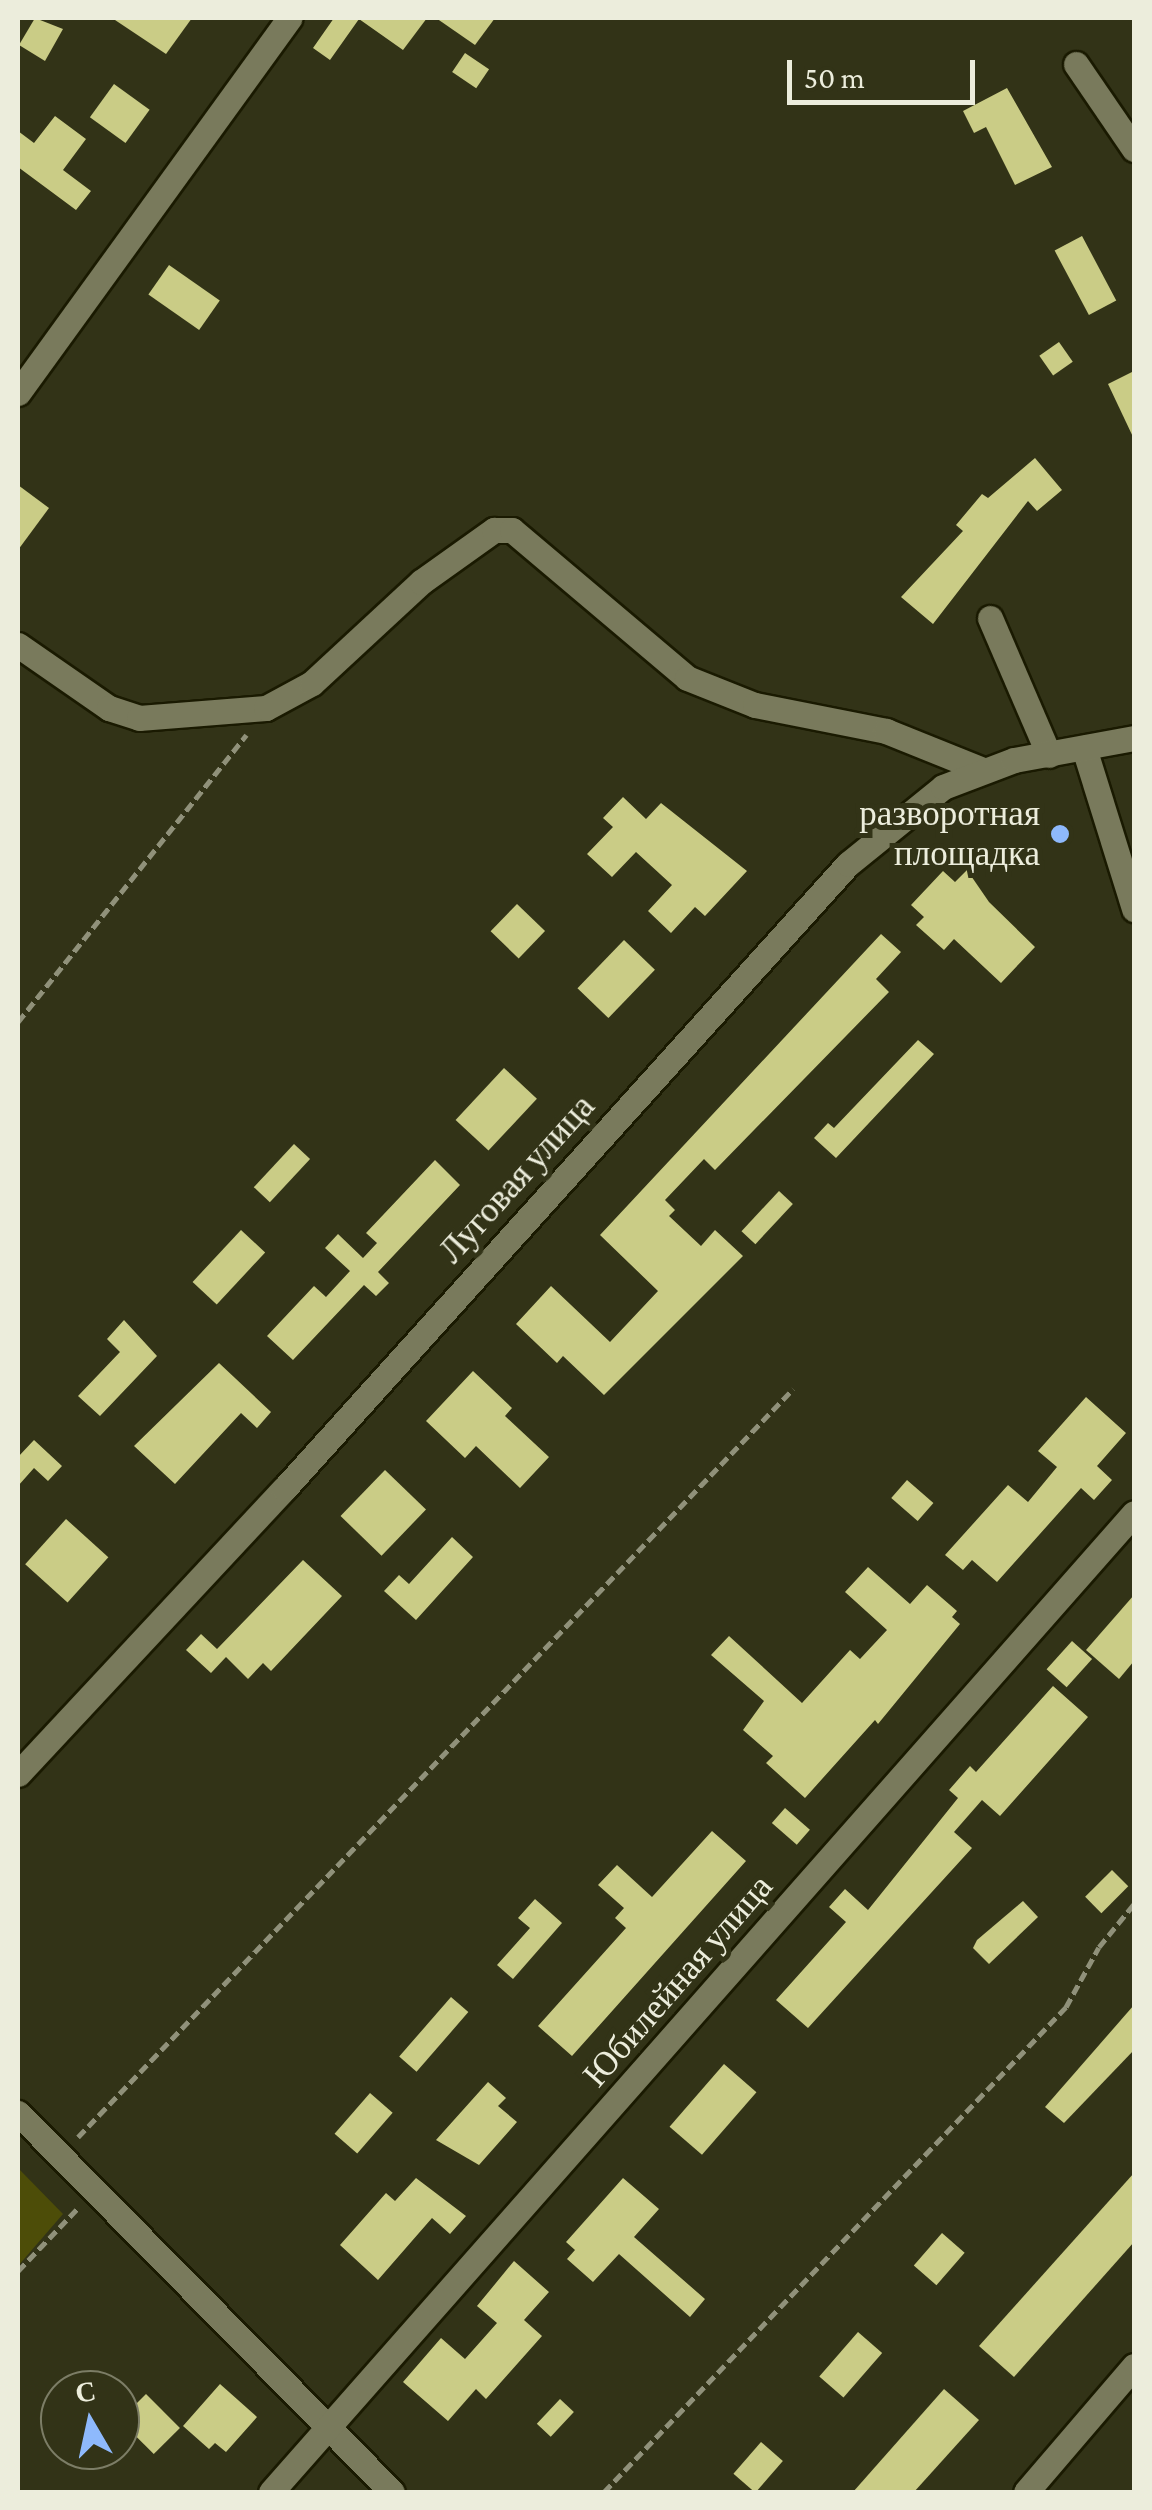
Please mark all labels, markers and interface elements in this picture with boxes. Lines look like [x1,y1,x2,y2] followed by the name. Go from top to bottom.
[792,40,980,102] scale bar
[804,61,865,94] text: 50 m
[859,793,1040,875] place label: разворотная площадка
[1049,823,1071,845] marker: разворотная площадка
[430,1086,604,1272] street label: Луговая улица
[574,1866,782,2096] street label: Юбилейная улица
[40,2370,140,2470] north arrow
[73,2375,98,2409] text: С

